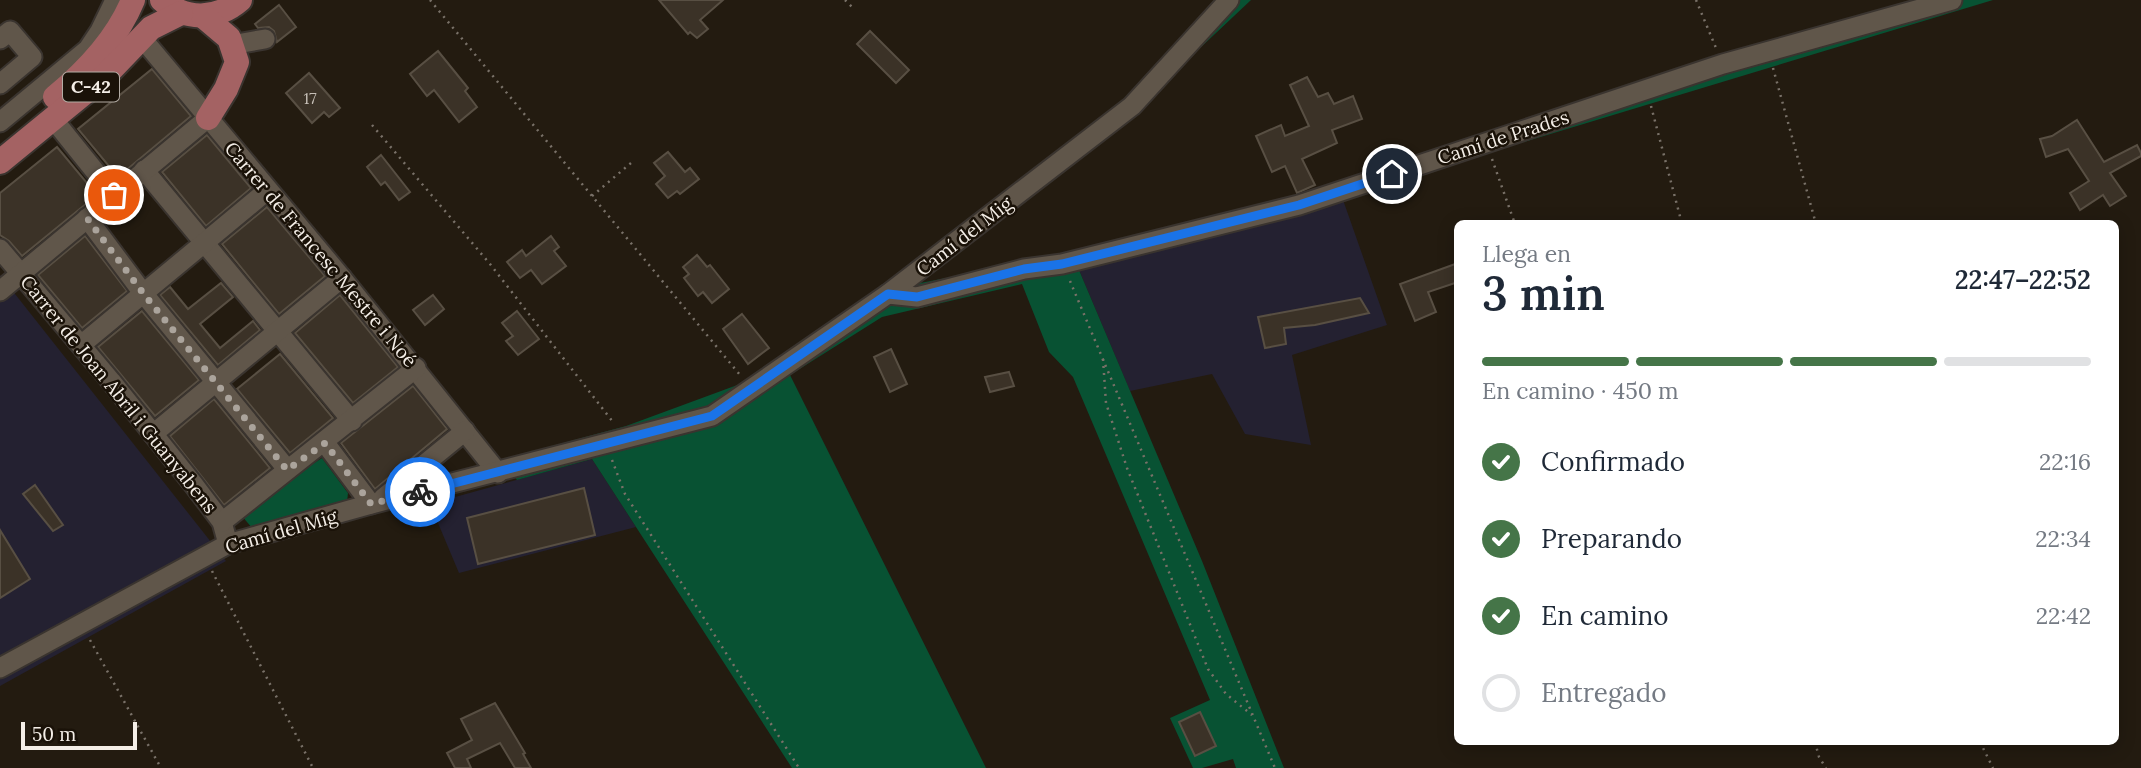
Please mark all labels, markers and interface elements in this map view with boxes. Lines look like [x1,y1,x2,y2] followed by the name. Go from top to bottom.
[63,72,119,102] road number: C-42
[303,88,317,108] house number: 17
[1434,104,1572,170] street label: Camí de Prades
[220,136,422,372] street label: Carrer de Francesc Mestre i Noé
[1362,144,1422,204] pin
[1373,155,1411,193] icon: home
[84,165,144,225] pin
[95,176,133,214] icon: bag
[911,191,1017,281] street label: Camí del Mig
[1482,239,1571,268] text: Llega en
[1955,263,2091,296] text: 22:47–22:52
[1482,264,1605,323] text: 3 min
[15,270,223,518] street label: Carrer de Joan Abril i Guanyabens
[1482,376,1679,405] text: En camino · 450 m
[1482,443,1520,481] icon: check
[1541,445,1685,478] text: Confirmado
[2039,447,2091,476] text: 22:16
[385,457,455,527] courier
[401,473,439,511] icon: bike
[222,503,340,558] street label: Camí del Mig
[1482,520,1520,558] icon: check
[1541,522,1682,555] text: Preparando
[2035,524,2091,553] text: 22:34
[1482,597,1520,635] icon: check
[1541,599,1669,632] text: En camino
[2036,601,2091,630] text: 22:42
[1541,676,1667,709] text: Entregado
[21,719,136,751] scale bar
[32,722,76,746] text: 50 m

